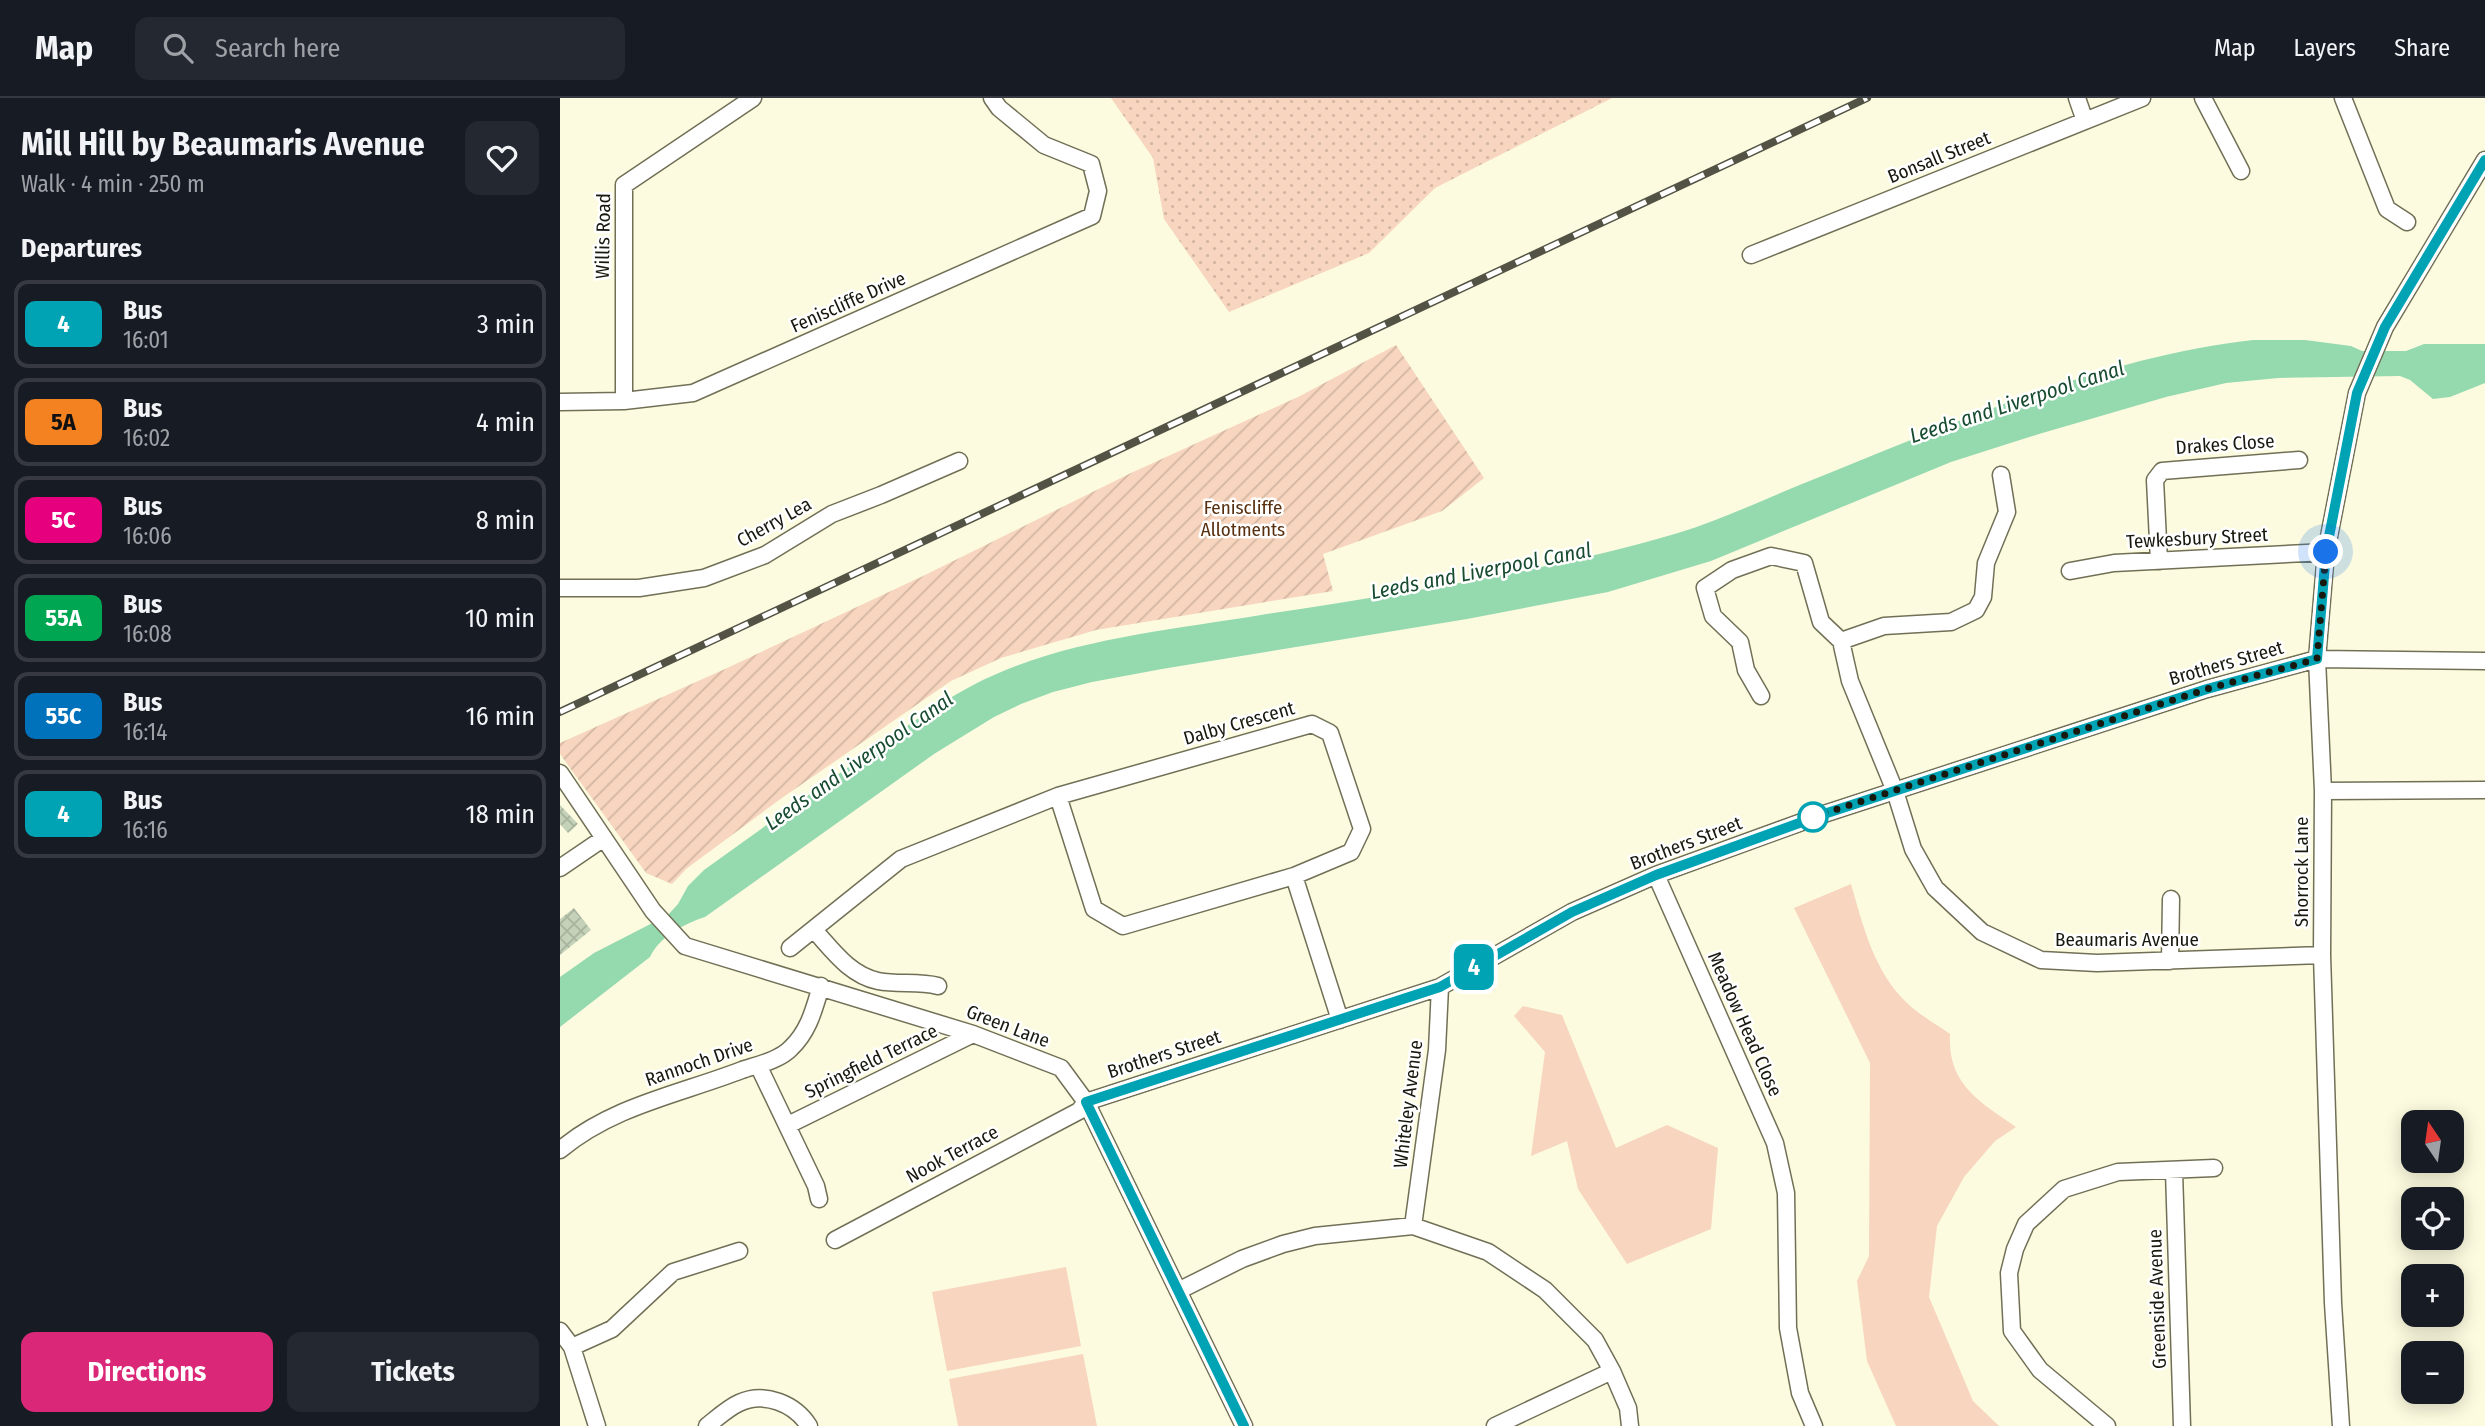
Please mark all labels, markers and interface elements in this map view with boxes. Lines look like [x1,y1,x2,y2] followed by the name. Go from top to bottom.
[135,17,625,80] search box
[35,28,93,68] text: Map
[159,29,197,67] icon: search
[215,33,340,64] text: Search here
[2214,34,2256,62] text: Map
[2294,34,2356,62] text: Layers
[2394,34,2450,62] text: Share
[465,121,539,195] button: heart
[21,124,425,164] text: Mill Hill by Beaumaris Avenue
[1884,126,1994,188] street label: Bonsall Street
[21,170,205,198] text: Walk · 4 min · 250 m
[591,193,615,279] street label: Willis Road
[21,233,142,264] text: Departures
[787,266,909,338] street label: Feniscliffe Drive
[123,295,162,326] text: Bus
[477,309,535,340] text: 3 min
[57,310,70,338] text: 4
[123,326,169,354] text: 16:01
[1906,355,2128,449] water label: Leeds and Liverpool Canal
[123,393,162,424] text: Bus
[476,407,535,438] text: 4 min
[51,408,76,436] text: 5A
[123,424,170,452] text: 16:02
[2175,429,2275,459] street label: Drakes Close
[123,491,162,522] text: Bus
[733,492,815,552] street label: Cherry Lea
[1201,496,1285,541] park label: Feniscliffe Allotments
[476,505,535,536] text: 8 min
[51,506,76,534] text: 5C
[123,522,172,550] text: 16:06
[2125,523,2269,553] street label: Tewkesbury Street
[2308,534,2343,569] your location
[1369,537,1593,605] water label: Leeds and Liverpool Canal
[123,589,162,620] text: Bus
[465,603,535,634] text: 10 min
[45,604,82,632] text: 55A
[123,620,172,648] text: 16:08
[2166,635,2287,690] street label: Brothers Street
[760,686,958,836] water label: Leeds and Liverpool Canal
[123,687,162,718] text: Bus
[1181,696,1298,750] street label: Dalby Crescent
[466,701,535,732] text: 16 min
[45,702,82,730] text: 55C
[123,718,167,746] text: 16:14
[123,785,162,816] text: Bus
[466,799,535,830] text: 18 min
[57,800,70,828] text: 4
[1798,802,1828,832] unlabelled marker
[1627,811,1746,875] street label: Brothers Street
[123,816,168,844] text: 16:16
[2290,817,2313,927] street label: Shorrock Lane
[2055,928,2199,951] street label: Beaumaris Avenue
[1451,944,1497,990] line badge: 4
[1703,948,1787,1100] street label: Meadow Head Close
[1468,953,1480,981] text: 4
[963,1000,1053,1052] street label: Green Lane
[801,1019,941,1103] street label: Springfield Terrace
[1104,1025,1224,1083] street label: Brothers Street
[642,1033,756,1091] street label: Rannoch Drive
[1389,1039,1427,1169] street label: Whiteley Avenue
[2401,1110,2464,1172] north arrow
[2401,1110,2464,1404] map controls
[902,1120,1002,1188] street label: Nook Terrace
[2401,1187,2464,1250] button: locate
[2143,1229,2171,1369] street label: Greenside Avenue
[2401,1264,2464,1327] button: +
[21,1332,273,1412] button: Directions
[287,1332,539,1412] button: Tickets
[2401,1341,2464,1404] button: −

